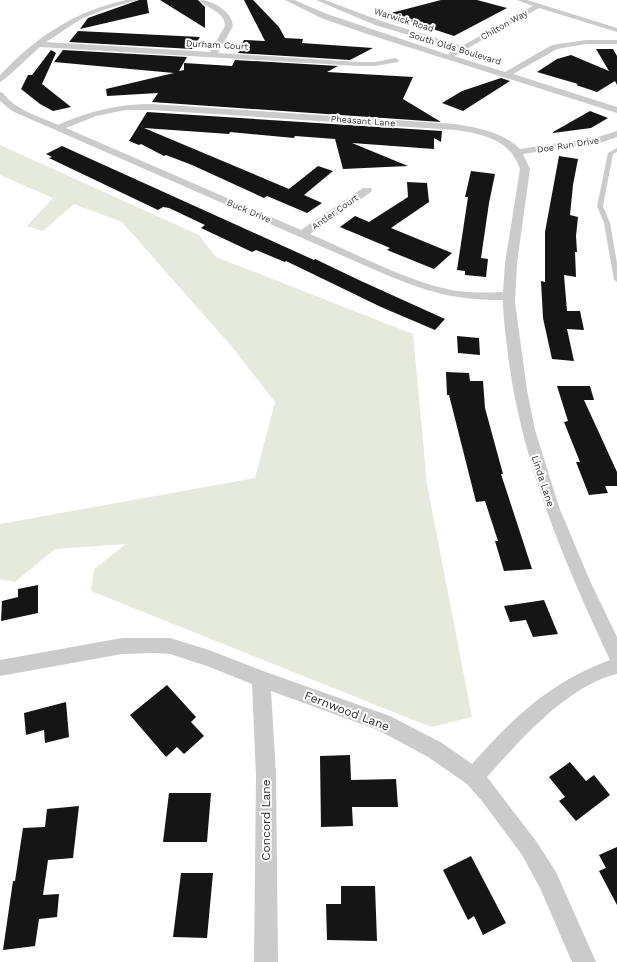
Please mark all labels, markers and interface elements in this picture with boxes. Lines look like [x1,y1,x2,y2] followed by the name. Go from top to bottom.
[373,6,435,34] street label: Warwick Road
[479,8,530,42] street label: Chilton Way
[408,29,502,67] street label: South Olds Boulevard
[186,38,249,52] street label: Durham Court
[330,114,396,128] street label: Pheasant Lane
[536,135,600,155] street label: Doe Run Drive
[310,192,360,232] street label: Antler Court
[225,197,273,225] street label: Buck Drive
[529,454,557,508] street label: Linda Lane
[302,688,392,734] street label: Fernwood Lane
[259,779,273,861] street label: Concord Lane

